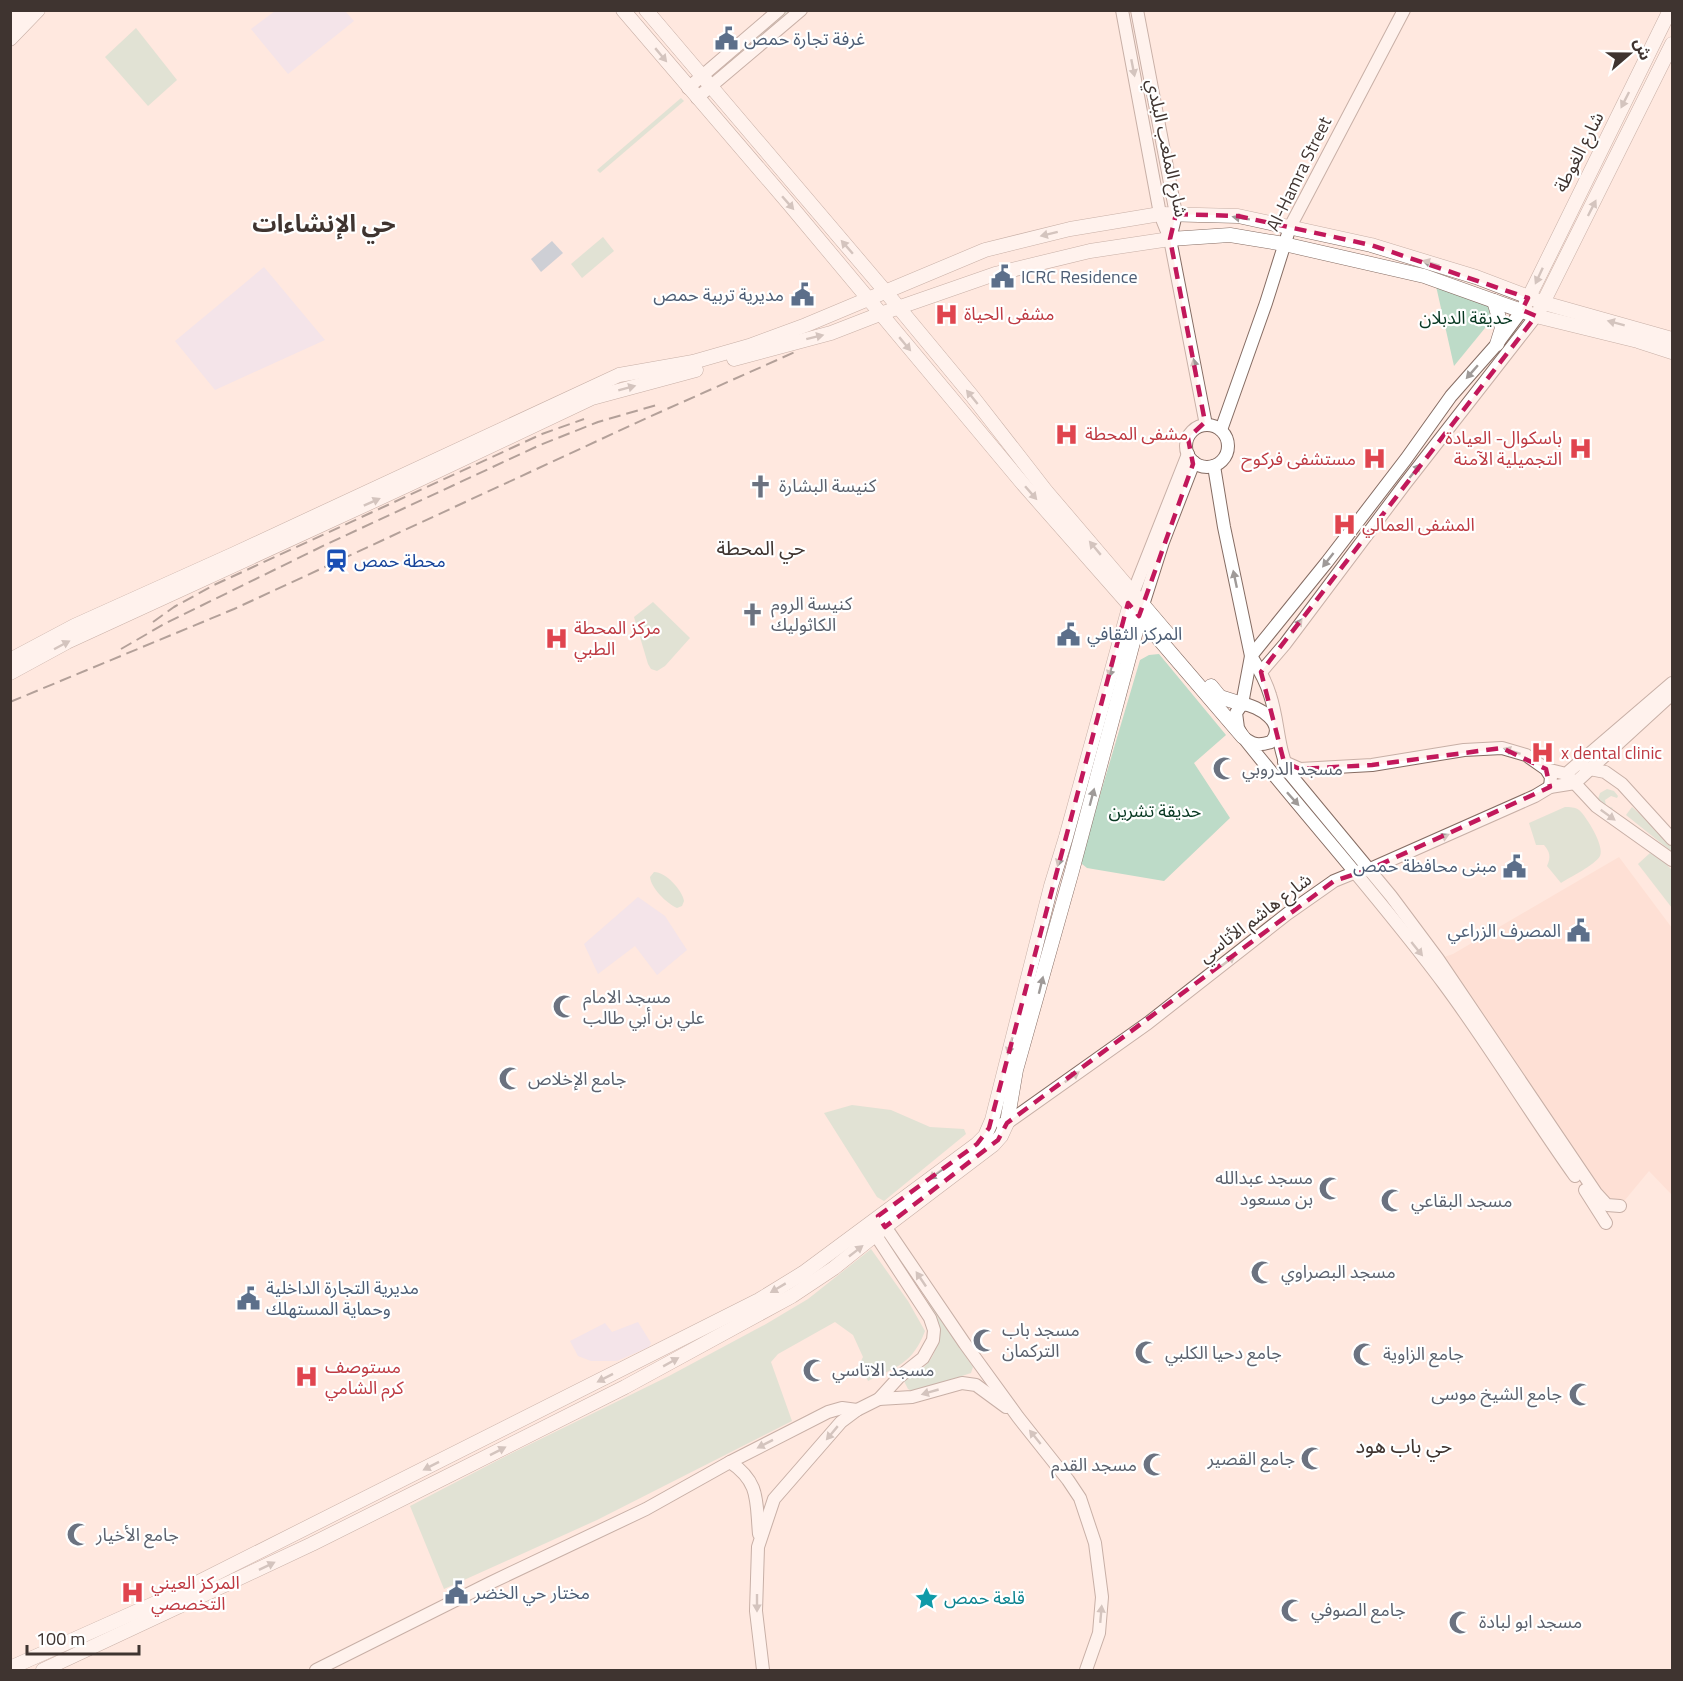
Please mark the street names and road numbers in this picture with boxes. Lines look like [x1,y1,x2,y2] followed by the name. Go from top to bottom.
[1139,76,1195,220] street label: شارع الملعب البلدي
[1547,107,1611,197] street label: شارع الغوطة
[1259,111,1338,236] street label: Al-Hamra Street
[1192,866,1318,970] street label: شارع هاشم الأتاسي

